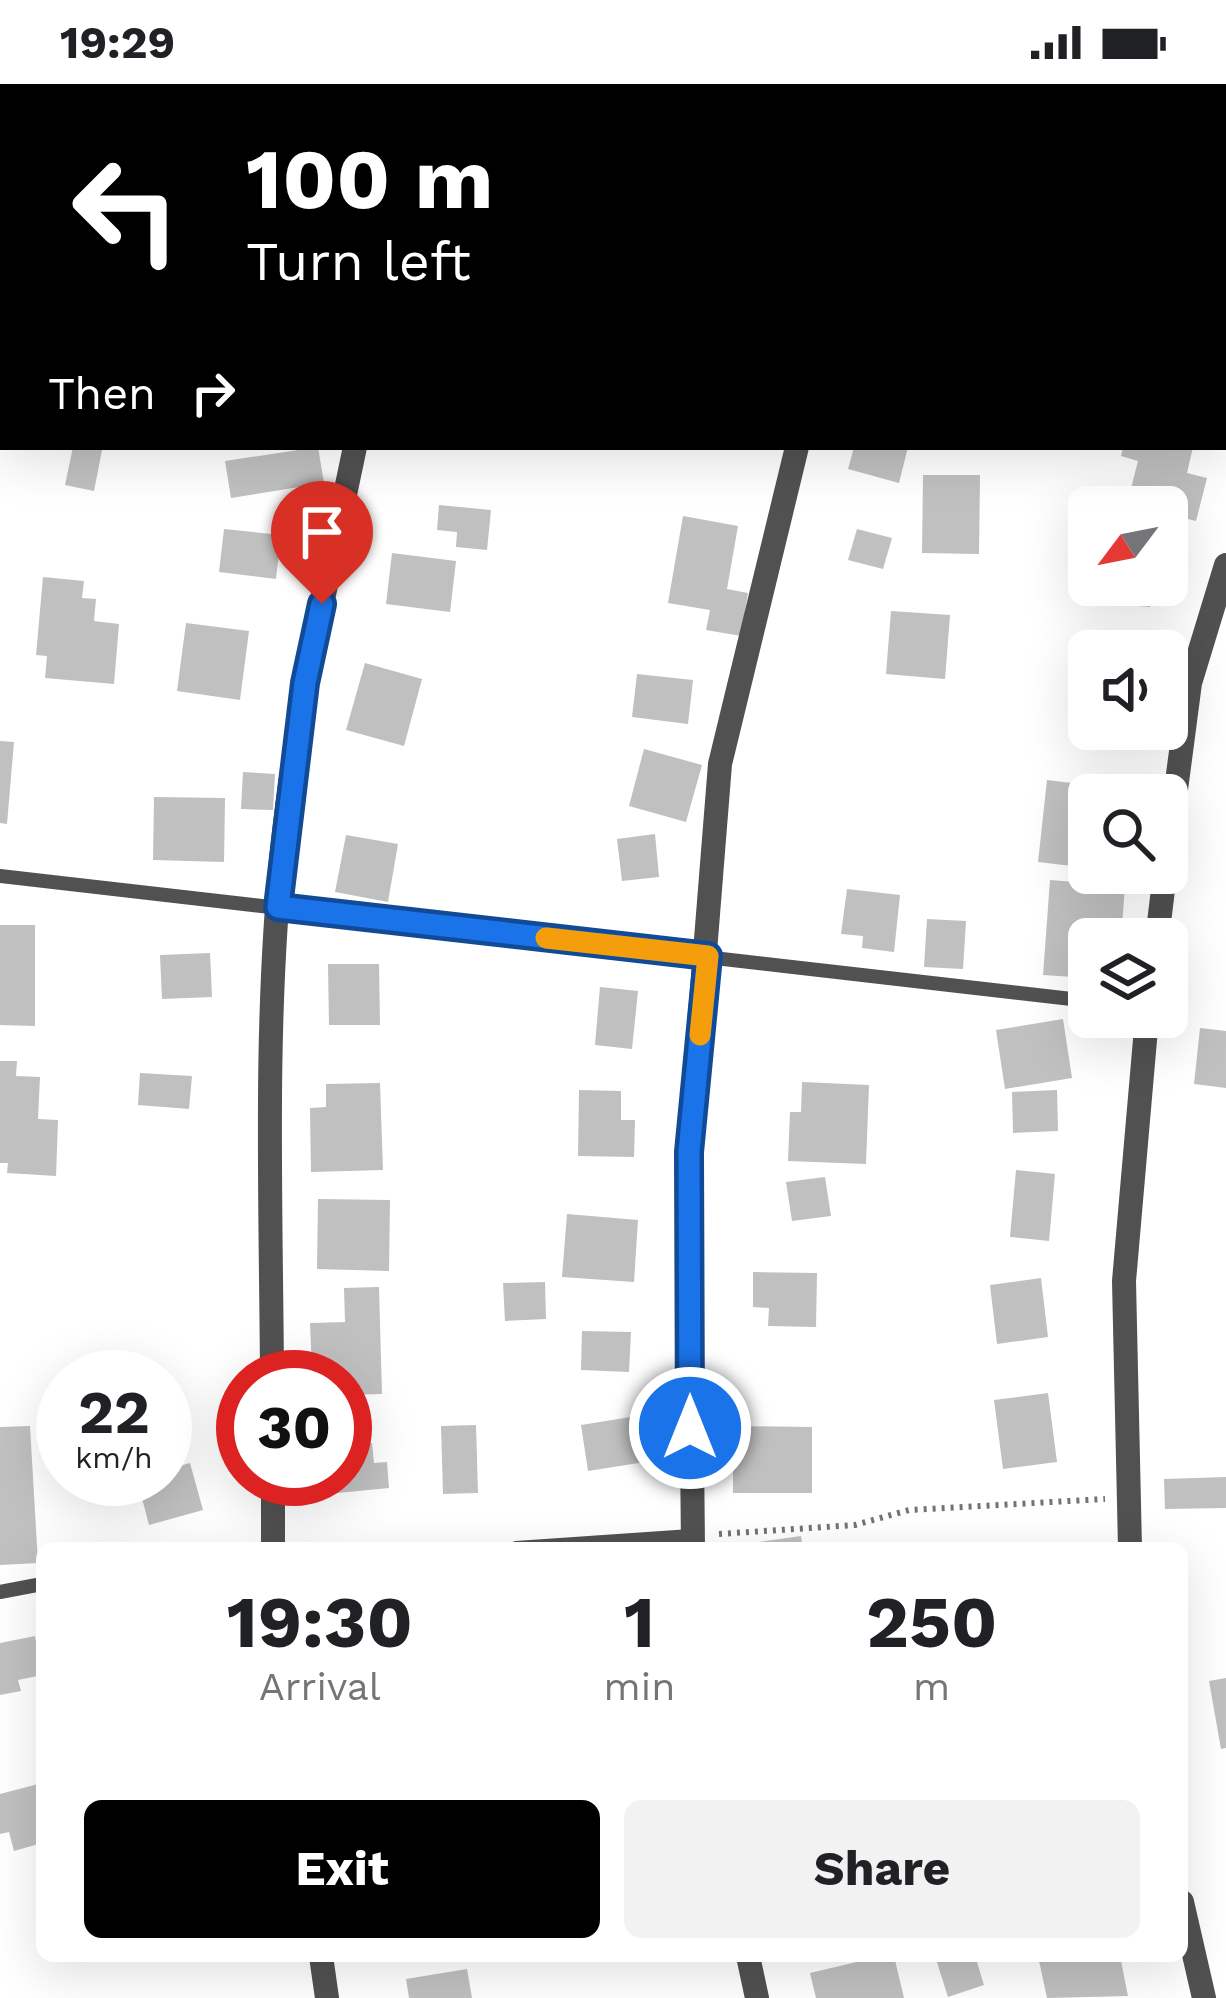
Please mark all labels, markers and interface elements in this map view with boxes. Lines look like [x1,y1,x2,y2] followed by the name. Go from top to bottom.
[60,16,175,69] text: 19:29
[246,130,493,228] text: 100 m
[48,132,204,288] icon: left
[246,230,471,293] text: Turn left
[180,360,246,426] icon: right
[48,367,156,420] text: Then
[271,481,373,604] pin
[1068,486,1188,606] north arrow
[1068,486,1188,1038] map controls
[289,499,355,565] icon: arrive
[1068,630,1188,750] button: sound
[1068,774,1188,894] button: search
[1068,918,1188,1038] button: layers
[216,1350,372,1506] speed limit sign: 30
[627,1365,753,1491] position arrow
[78,1377,150,1448] text: 22
[75,1440,153,1475] text: km/h
[227,1580,413,1664] text: 19:30
[624,1580,655,1664] text: 1
[866,1580,997,1664] text: 250
[259,1664,381,1709] text: Arrival
[604,1664,675,1709] text: min
[913,1664,950,1709] text: m
[84,1800,600,1938] button: Exit
[624,1800,1140,1938] button: Share

